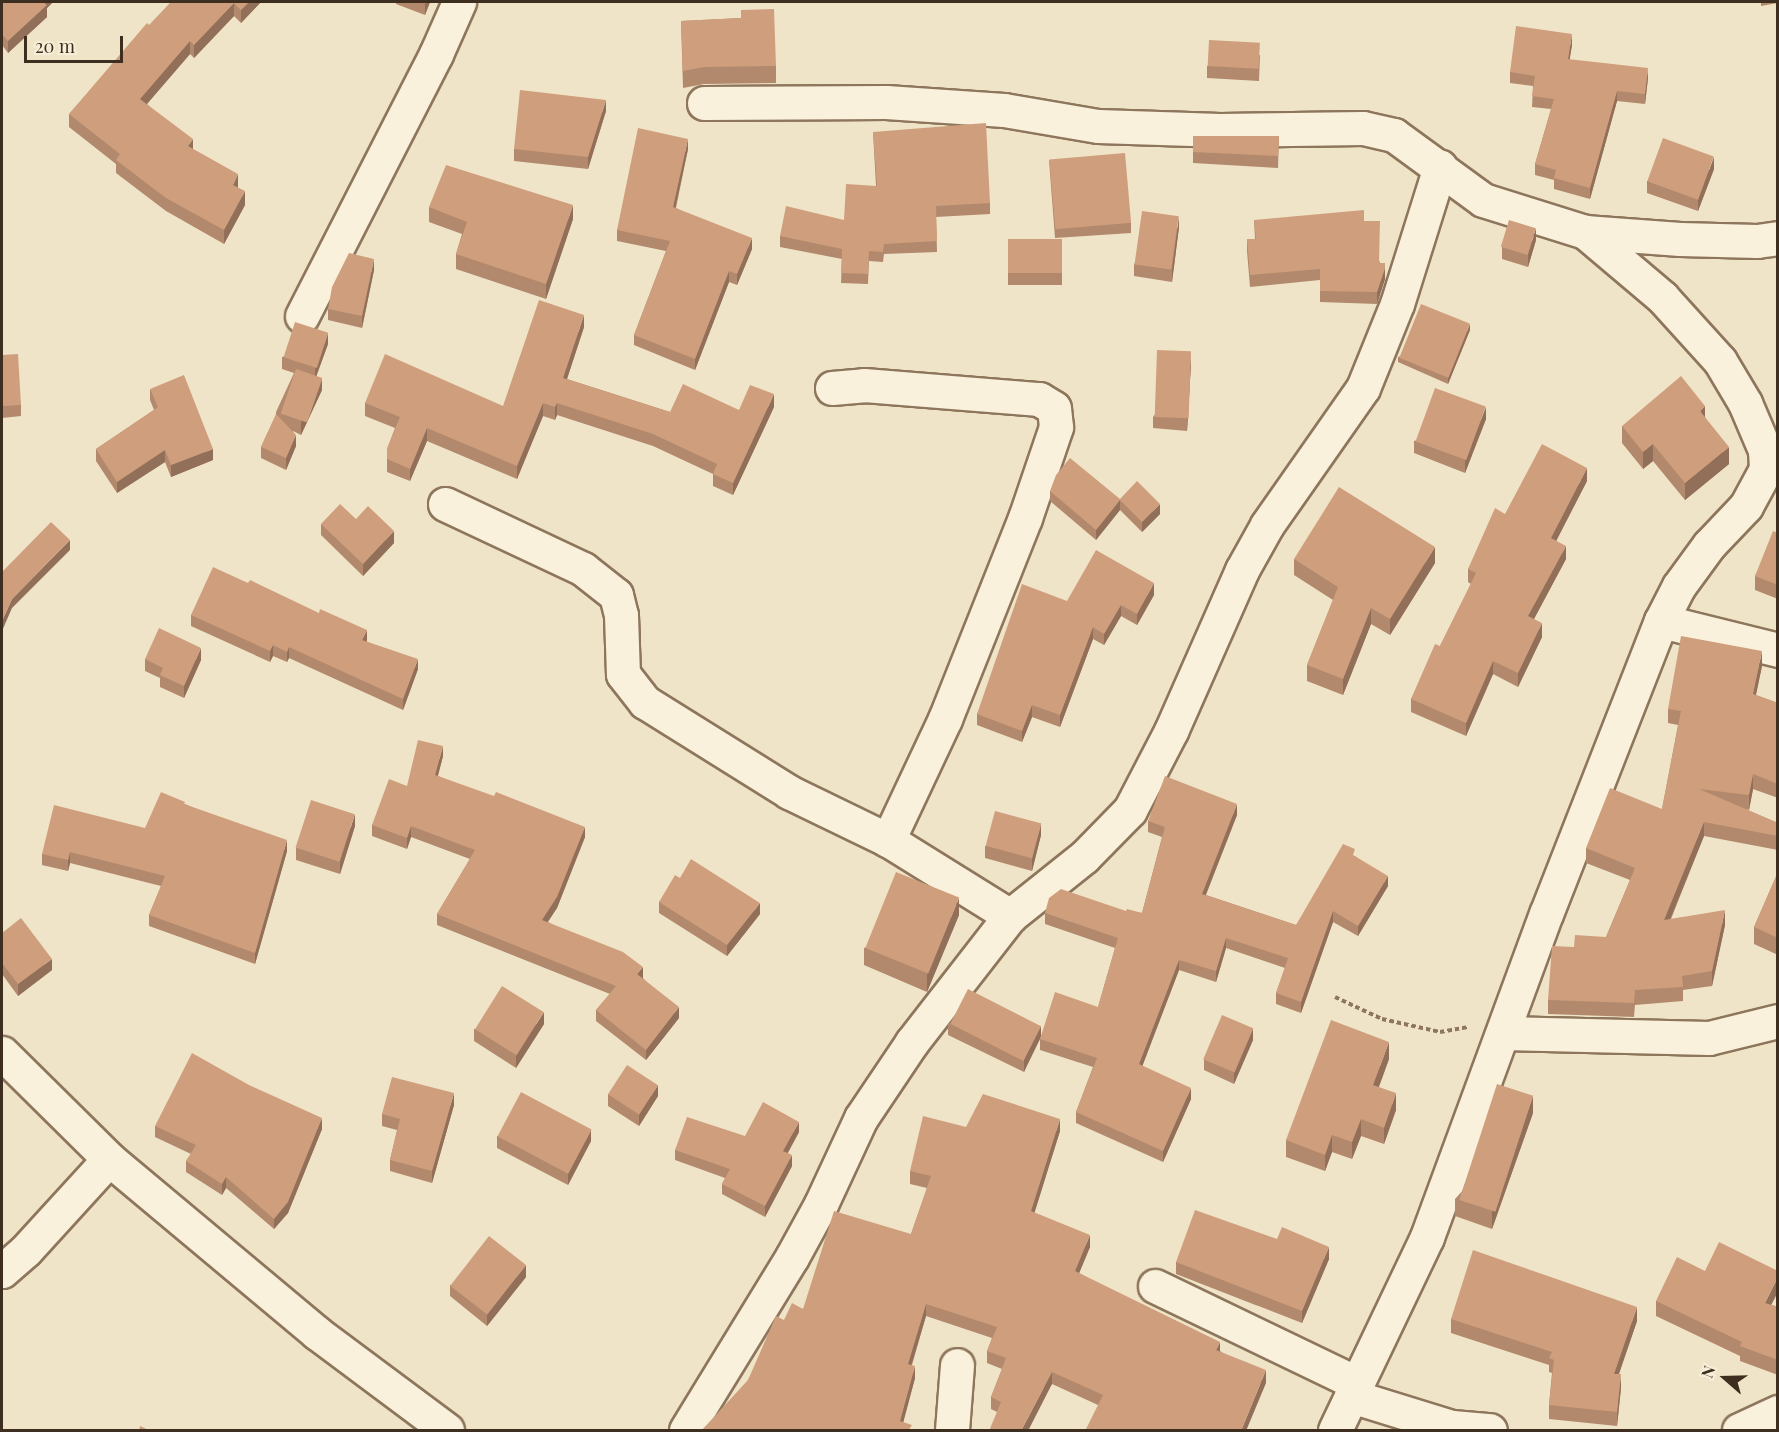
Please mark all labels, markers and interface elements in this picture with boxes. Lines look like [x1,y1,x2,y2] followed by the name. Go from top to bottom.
[27,24,126,62] scale bar
[35,34,75,58] text: 20 m
[1695,1348,1755,1408] north arrow
[1696,1363,1719,1381] text: N

